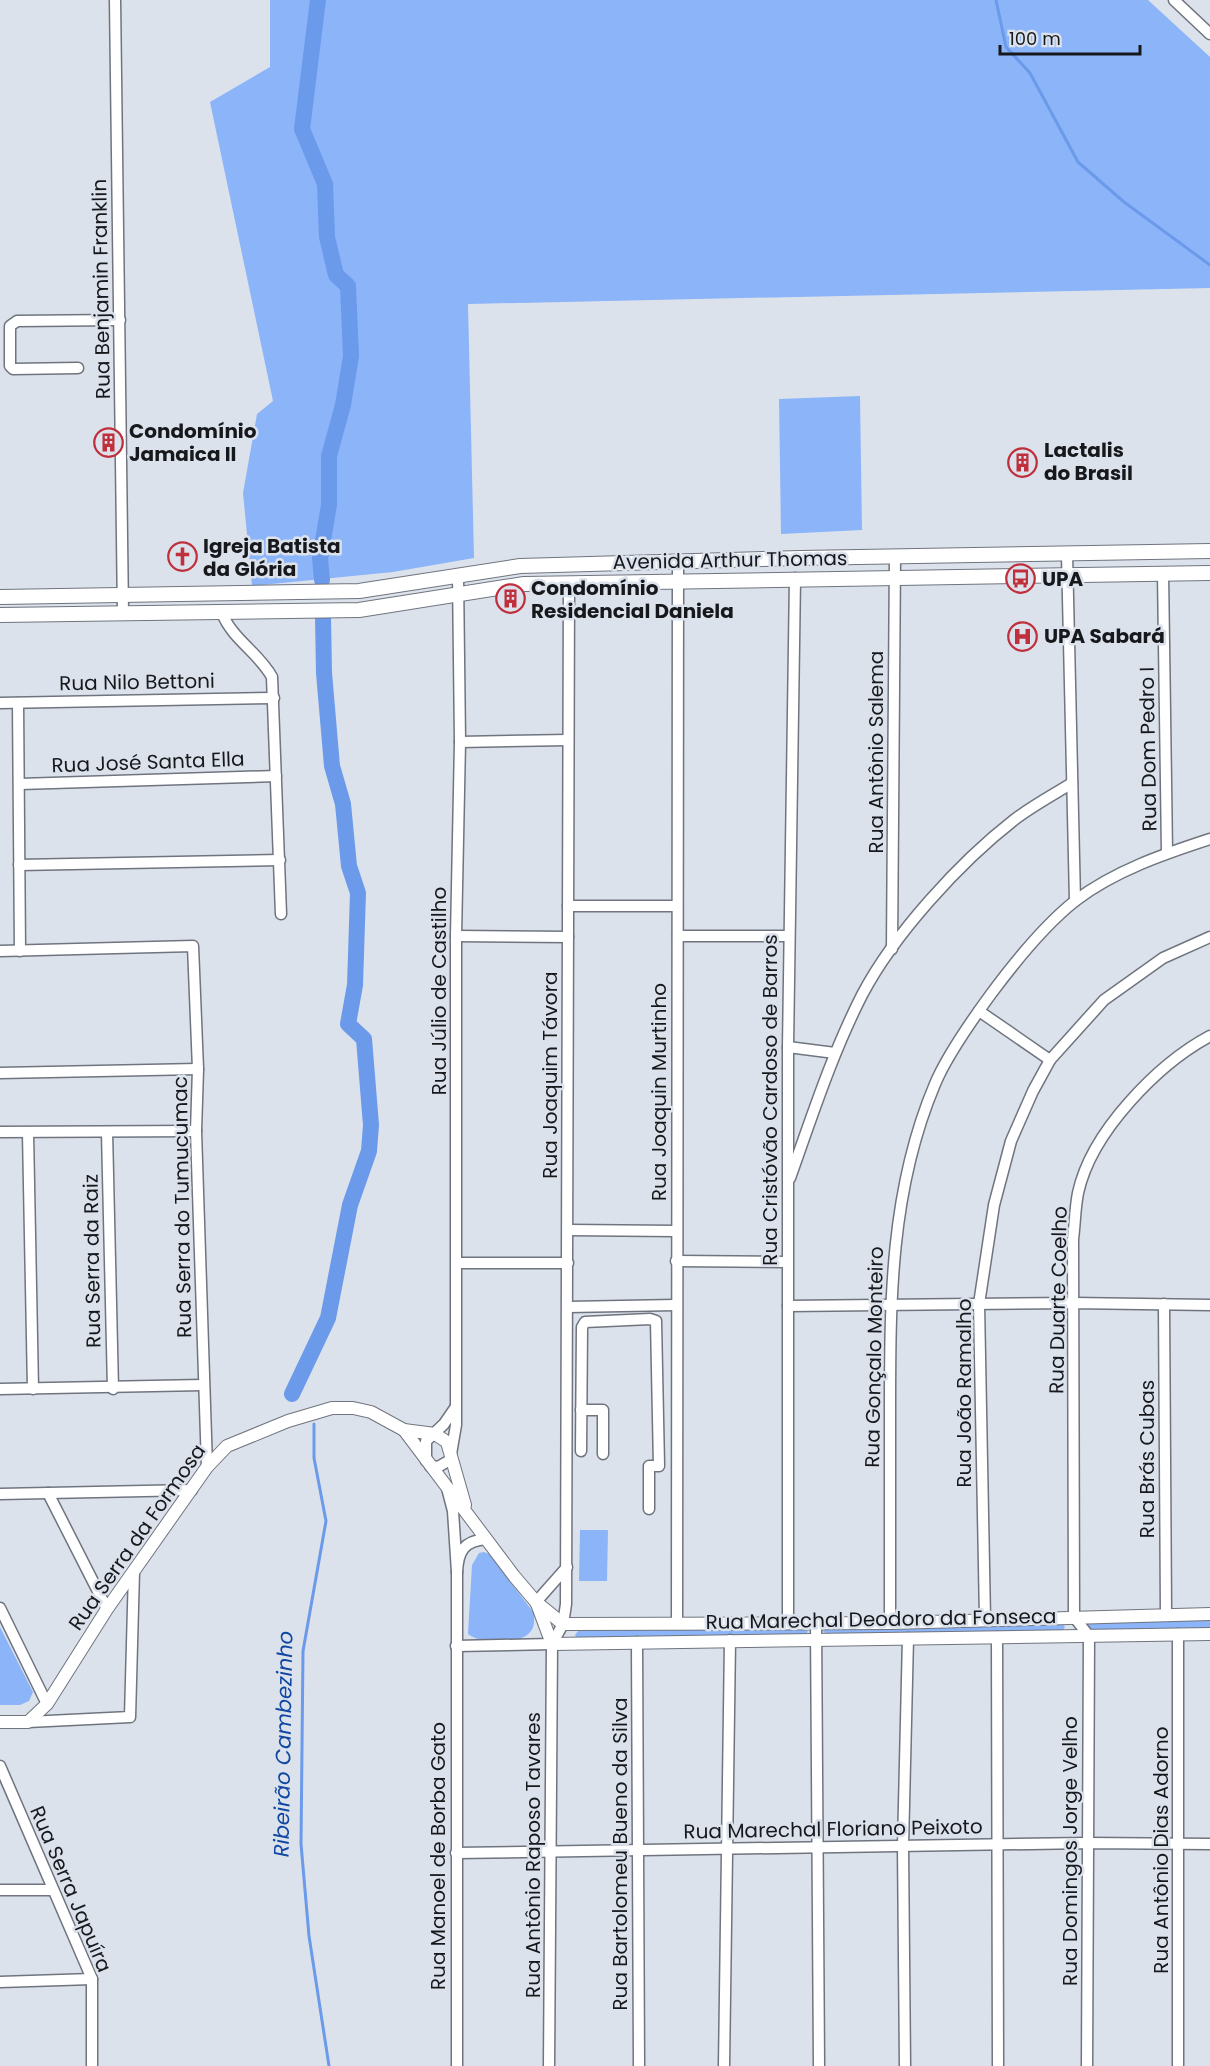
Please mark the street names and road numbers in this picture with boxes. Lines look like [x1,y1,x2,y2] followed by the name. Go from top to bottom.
[85,179,117,399] street label: Rua Benjamin Franklin
[612,544,848,576] street label: Avenida Arthur Thomas
[862,651,890,853] street label: Rua Antônio Salema
[1133,666,1163,832] street label: Rua Dom Pedro I
[59,667,215,697] street label: Rua Nilo Bettoni
[51,745,245,779] street label: Rua José Santa Ella
[425,887,453,1095] street label: Rua Júlio de Castilho
[756,934,784,1266] street label: Rua Cristóvão Cardoso de Barros
[536,971,564,1179] street label: Rua Joaquim Távora
[645,983,673,1201] street label: Rua Joaquin Murtinho
[166,1076,198,1338] street label: Rua Serra do Tumucumac
[76,1174,108,1348] street label: Rua Serra da Raiz
[1042,1206,1074,1394] street label: Rua Duarte Coelho
[858,1246,890,1468] street label: Rua Gonçalo Monteiro
[950,1298,978,1488] street label: Rua João Ramalho
[1133,1380,1161,1538] street label: Rua Brás Cubas
[62,1438,212,1636] street label: Rua Serra da Formosa
[705,1602,1057,1636] street label: Rua Marechal Deodoro da Fonseca
[606,1697,634,2011] street label: Rua Bartolomeu Bueno da Silva
[519,1712,547,1998] street label: Rua Antônio Raposo Tavares
[1056,1716,1084,1986] street label: Rua Domingos Jorge Velho
[424,1722,452,1990] street label: Rua Manoel de Borba Gato
[1147,1726,1175,1974] street label: Rua Antônio Dias Adorno
[23,1802,119,1976] street label: Rua Serra Japuíra
[683,1812,983,1846] street label: Rua Marechal Floriano Peixoto

